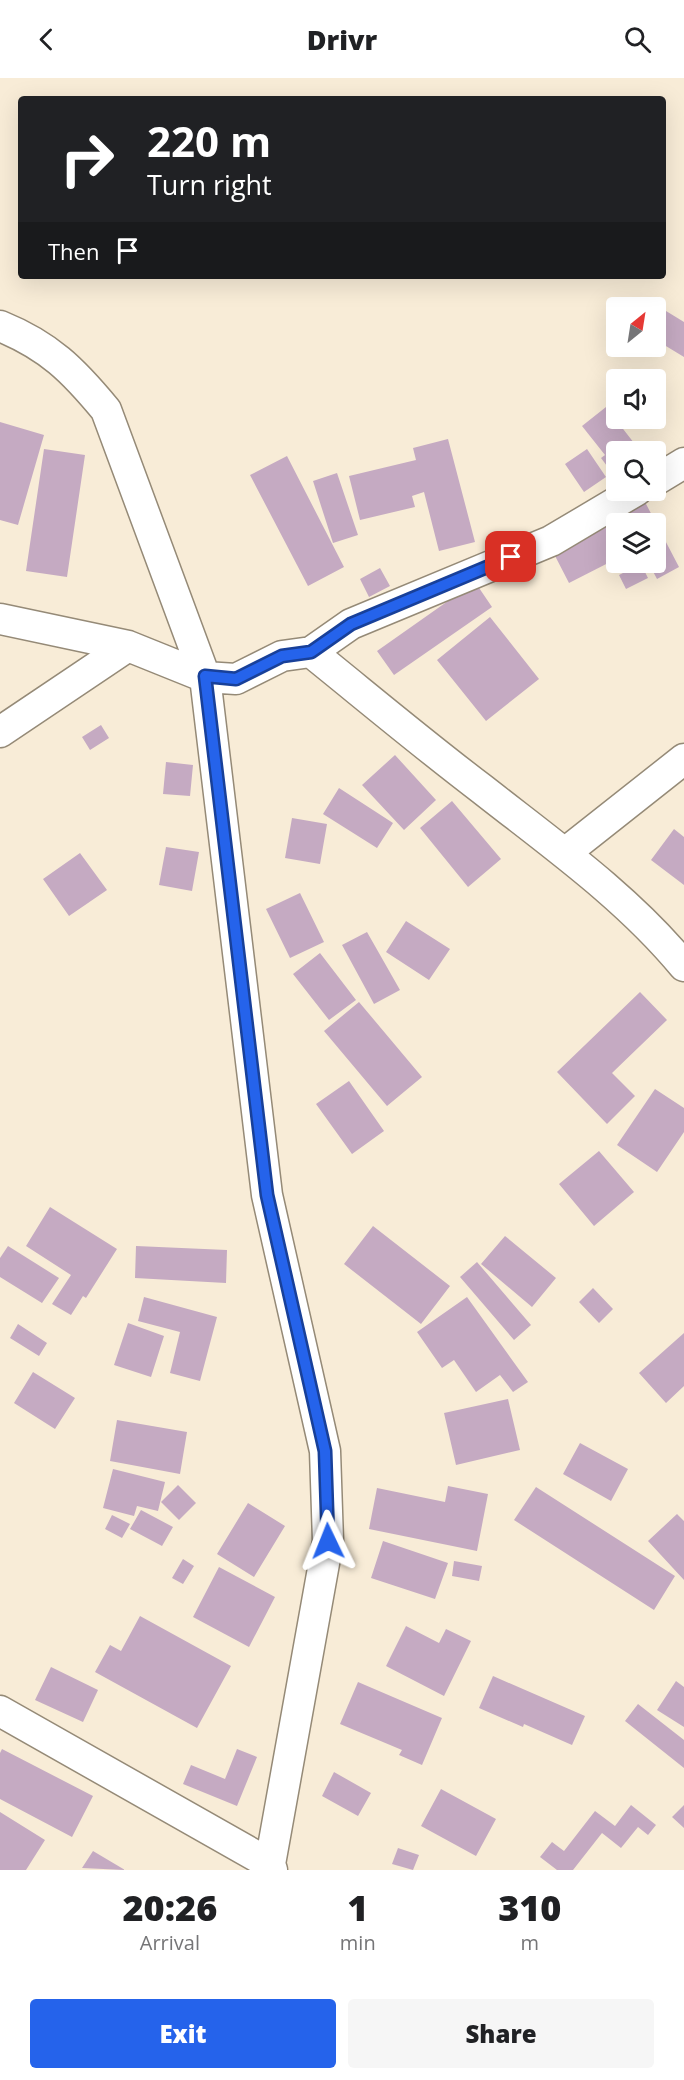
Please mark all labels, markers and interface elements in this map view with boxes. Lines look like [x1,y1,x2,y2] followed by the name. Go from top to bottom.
[307,21,377,58] text: Drivr
[30,23,63,56] icon: back
[621,23,654,56] icon: search
[147,112,271,169] text: 220 m
[48,120,126,198] icon: right
[147,166,272,203] text: Turn right
[111,234,144,267] icon: arrive
[48,236,99,266] text: Then
[606,297,666,357] north arrow
[606,297,666,573] map controls
[606,369,666,429] button: sound
[606,441,666,501] button: search
[606,513,666,573] button: layers
[485,531,536,582] pin
[494,540,527,573] icon: arrive
[296,1509,360,1573] position arrow
[123,1883,217,1932] text: 20:26
[347,1883,368,1932] text: 1
[498,1883,561,1932] text: 310
[140,1929,200,1956] text: Arrival
[340,1929,376,1956] text: min
[521,1929,539,1956] text: m
[30,1999,336,2068] button: Exit
[348,1999,654,2068] button: Share

